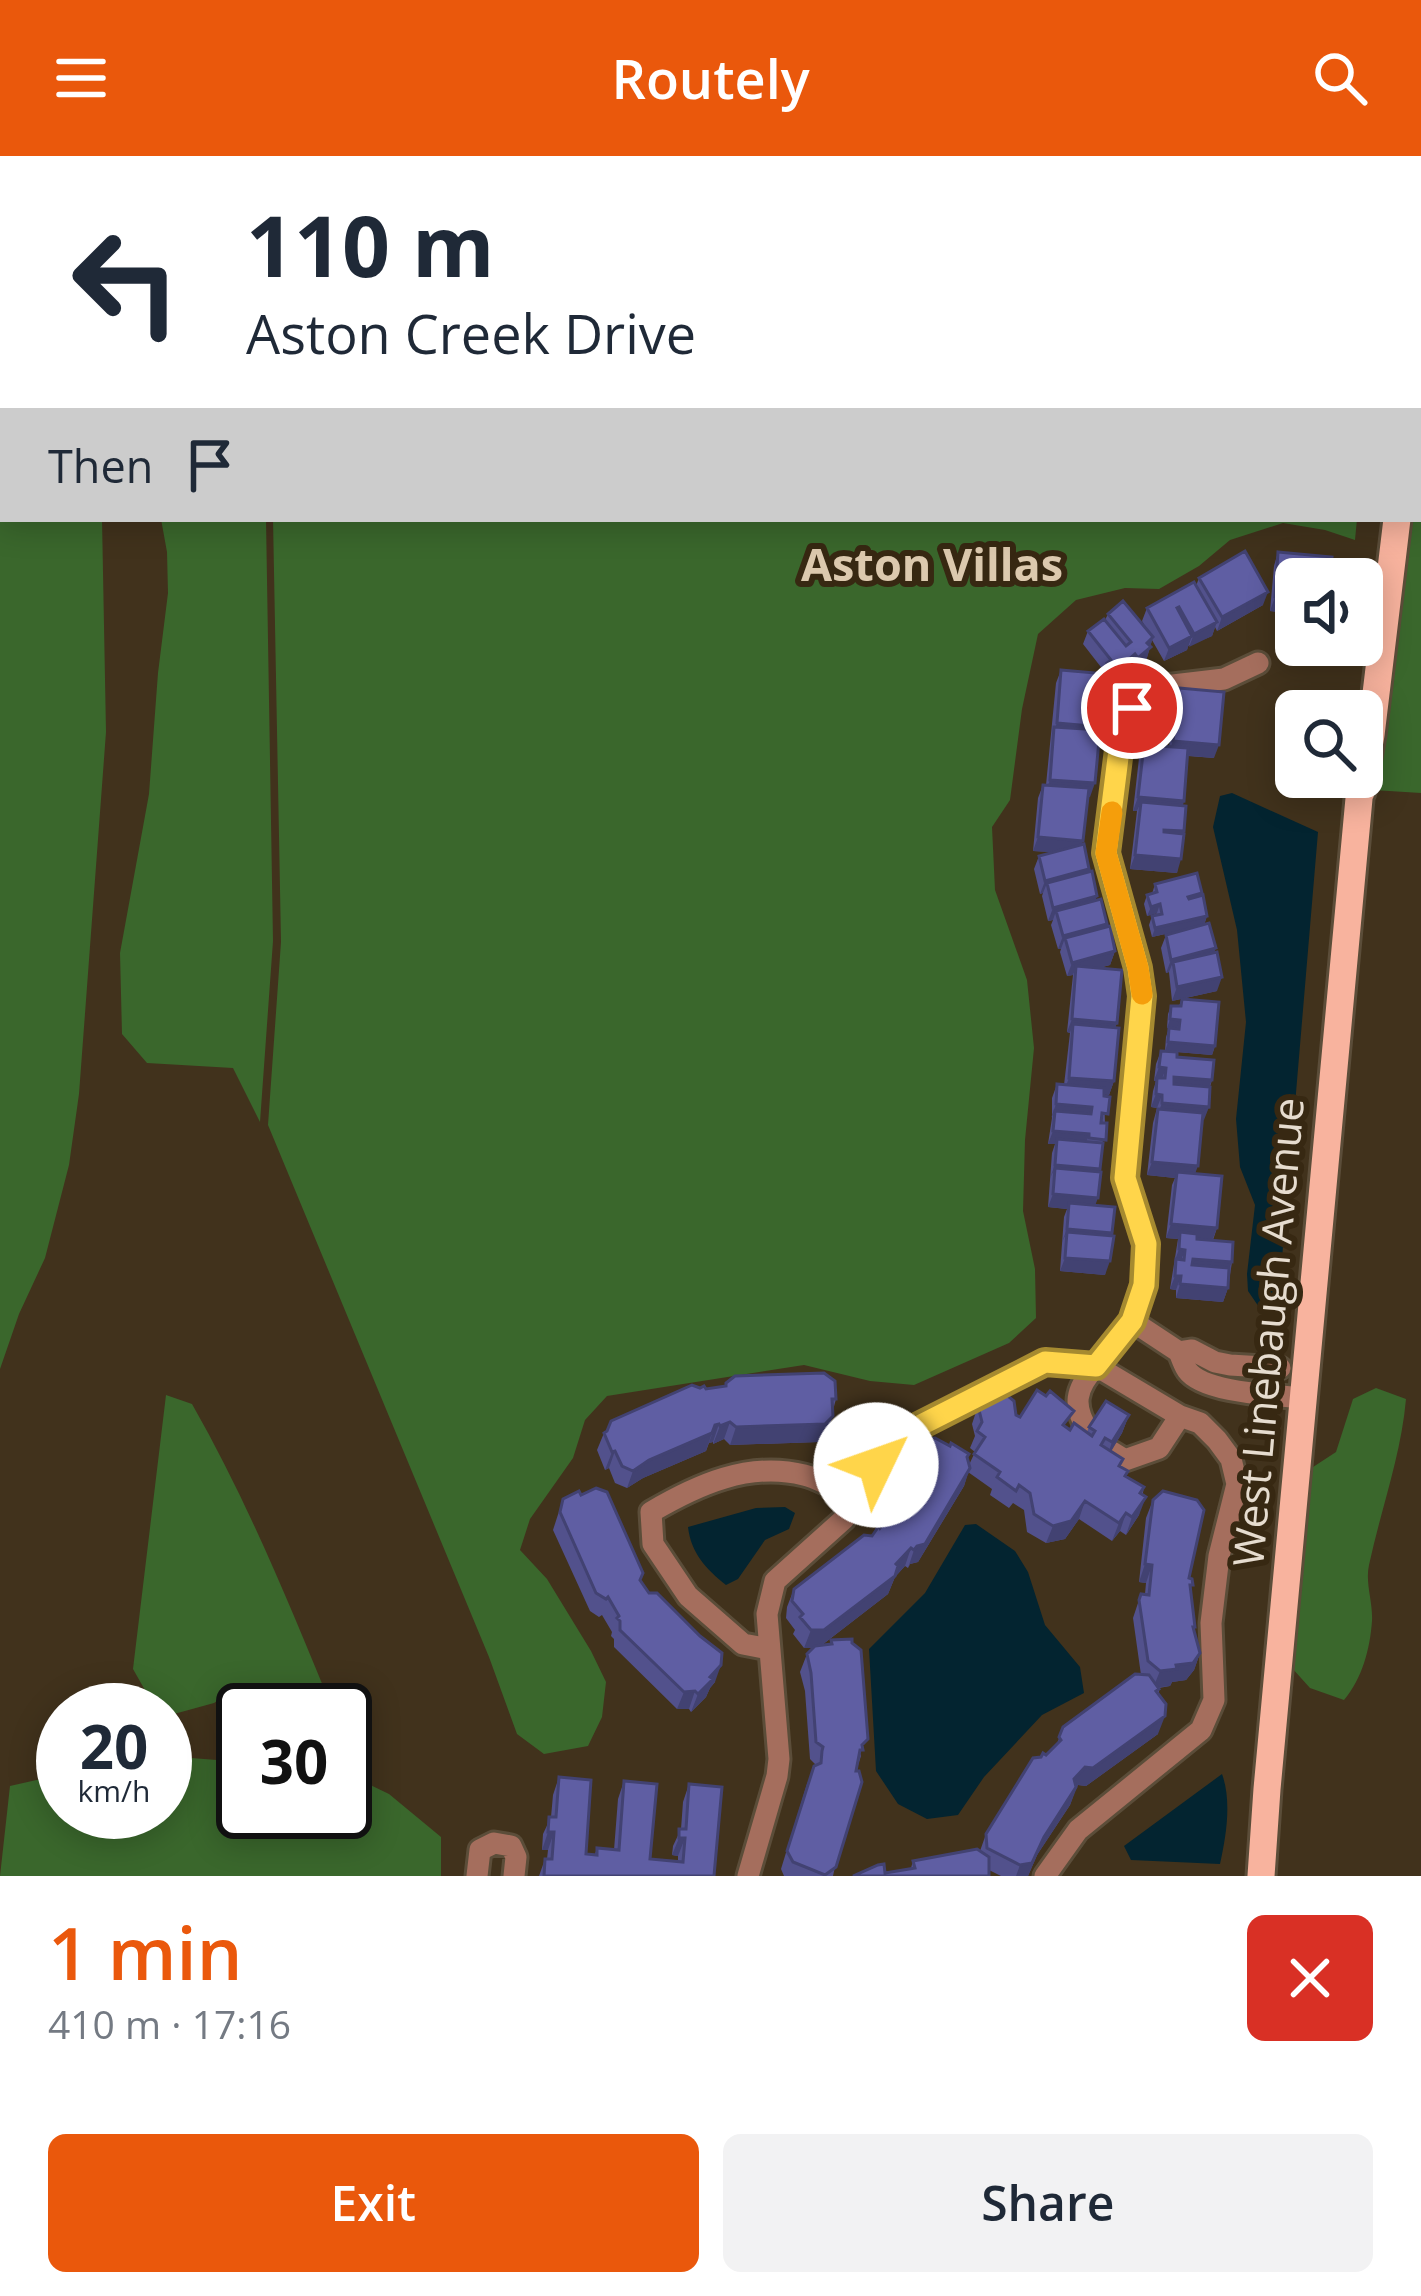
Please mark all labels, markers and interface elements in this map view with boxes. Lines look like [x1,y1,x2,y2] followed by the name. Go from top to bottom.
[611,41,810,115] text: Routely
[48,45,114,111] icon: menu
[1307,45,1373,111] icon: search
[246,187,494,302] text: 110 m
[48,204,204,360] icon: left
[246,296,696,370] text: Aston Creek Drive
[177,432,243,498] icon: arrive
[48,435,153,496] text: Then
[801,533,1063,594] district label: Aston Villas
[1275,558,1383,798] map controls
[1275,558,1383,666] button: sound
[1081,657,1183,759] pin
[1099,675,1165,741] icon: arrive
[1275,690,1383,798] button: search
[1218,1095,1316,1569] street label: West Linebaugh Avenue
[813,1402,939,1528] position arrow
[216,1683,372,1839] speed limit sign: 30
[80,1705,148,1787] text: 20
[78,1770,150,1811] text: km/h
[48,1903,242,2001] text: 1 min
[1247,1915,1373,2041] button: close
[48,1997,291,2050] text: 410 m · 17:16
[48,2134,699,2272] button: Exit
[723,2134,1373,2272] button: Share

